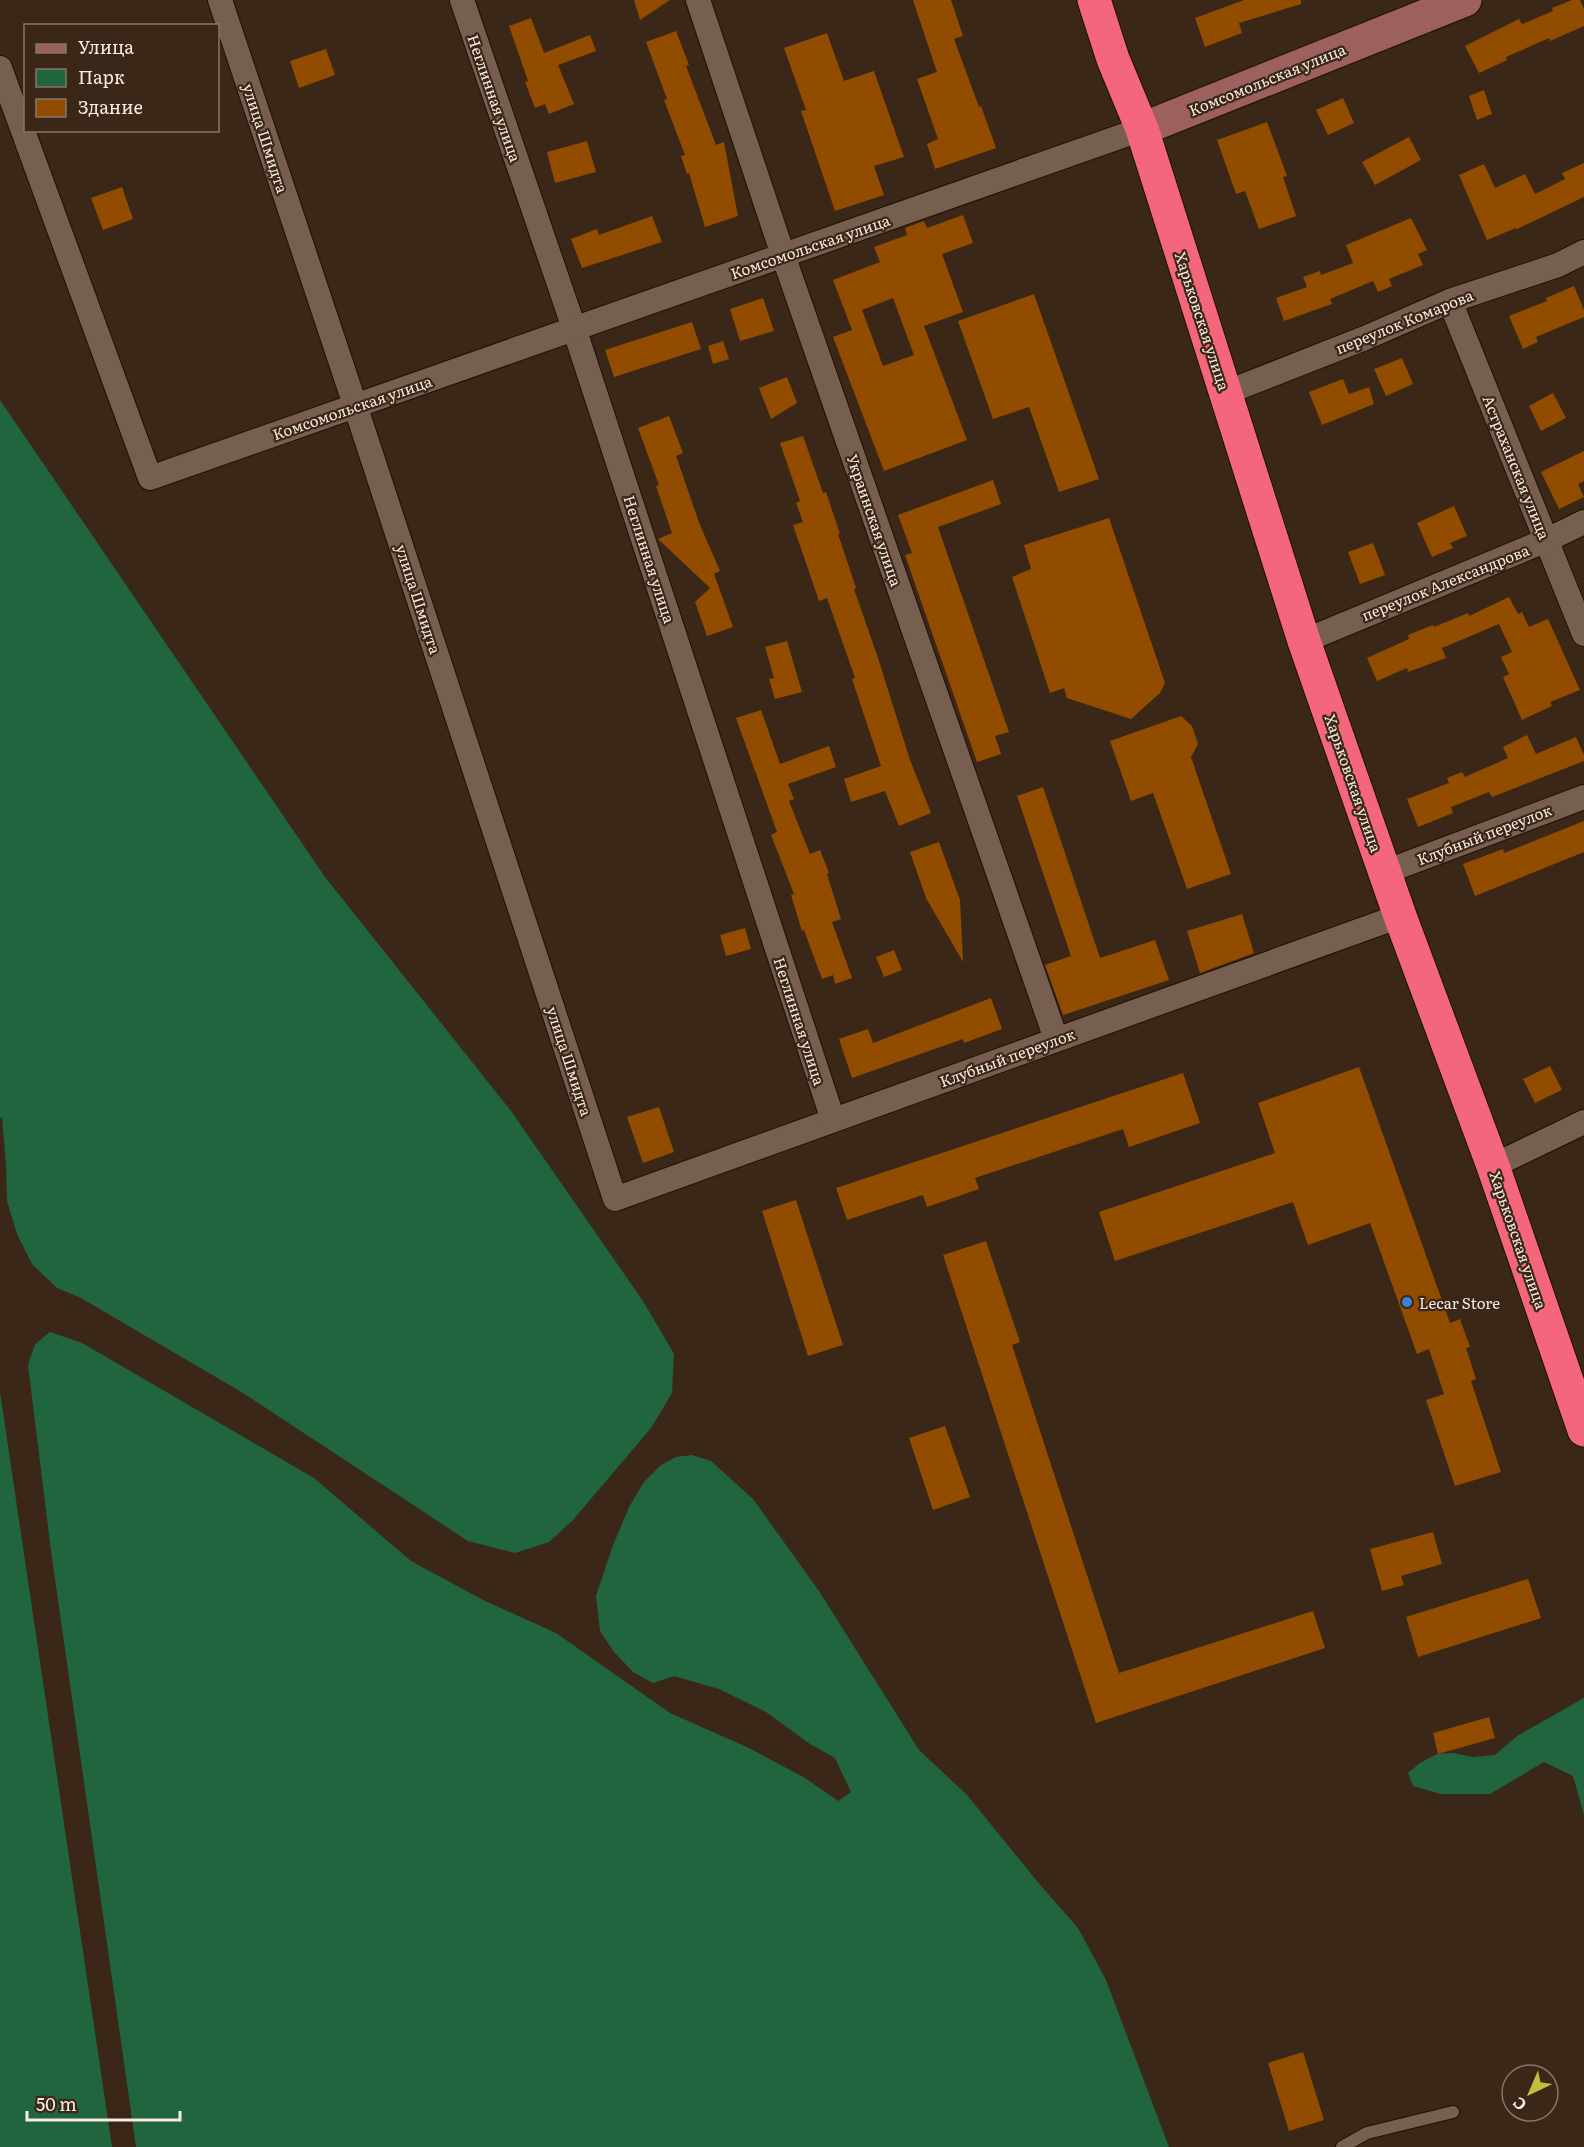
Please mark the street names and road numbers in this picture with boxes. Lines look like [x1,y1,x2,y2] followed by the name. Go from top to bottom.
[462,31,528,166] street label: Неглинная улица
[1185,37,1350,121] street label: Комсомольская улица
[237,80,295,197] street label: улица Шмидта
[727,208,894,284] street label: Комсомольская улица
[1170,249,1237,394] street label: Харьковская улица
[1332,283,1477,359] street label: переулок Комарова
[269,369,436,445] street label: Комсомольская улица
[1477,391,1557,544] street label: Астраханская улица
[842,451,909,590] street label: Украинская улица
[618,492,682,627] street label: Неглинная улица
[1358,537,1533,626] street label: переулок Александрова
[390,541,448,658] street label: улица Шмидта
[1320,711,1389,856] street label: Харьковская улица
[1413,798,1555,870] street label: Клубный переулок
[768,954,832,1089] street label: Неглинная улица
[541,1003,599,1120] street label: улица Шмидта
[936,1022,1078,1092] street label: Клубный переулок
[1485,1168,1554,1313] street label: Харьковская улица

